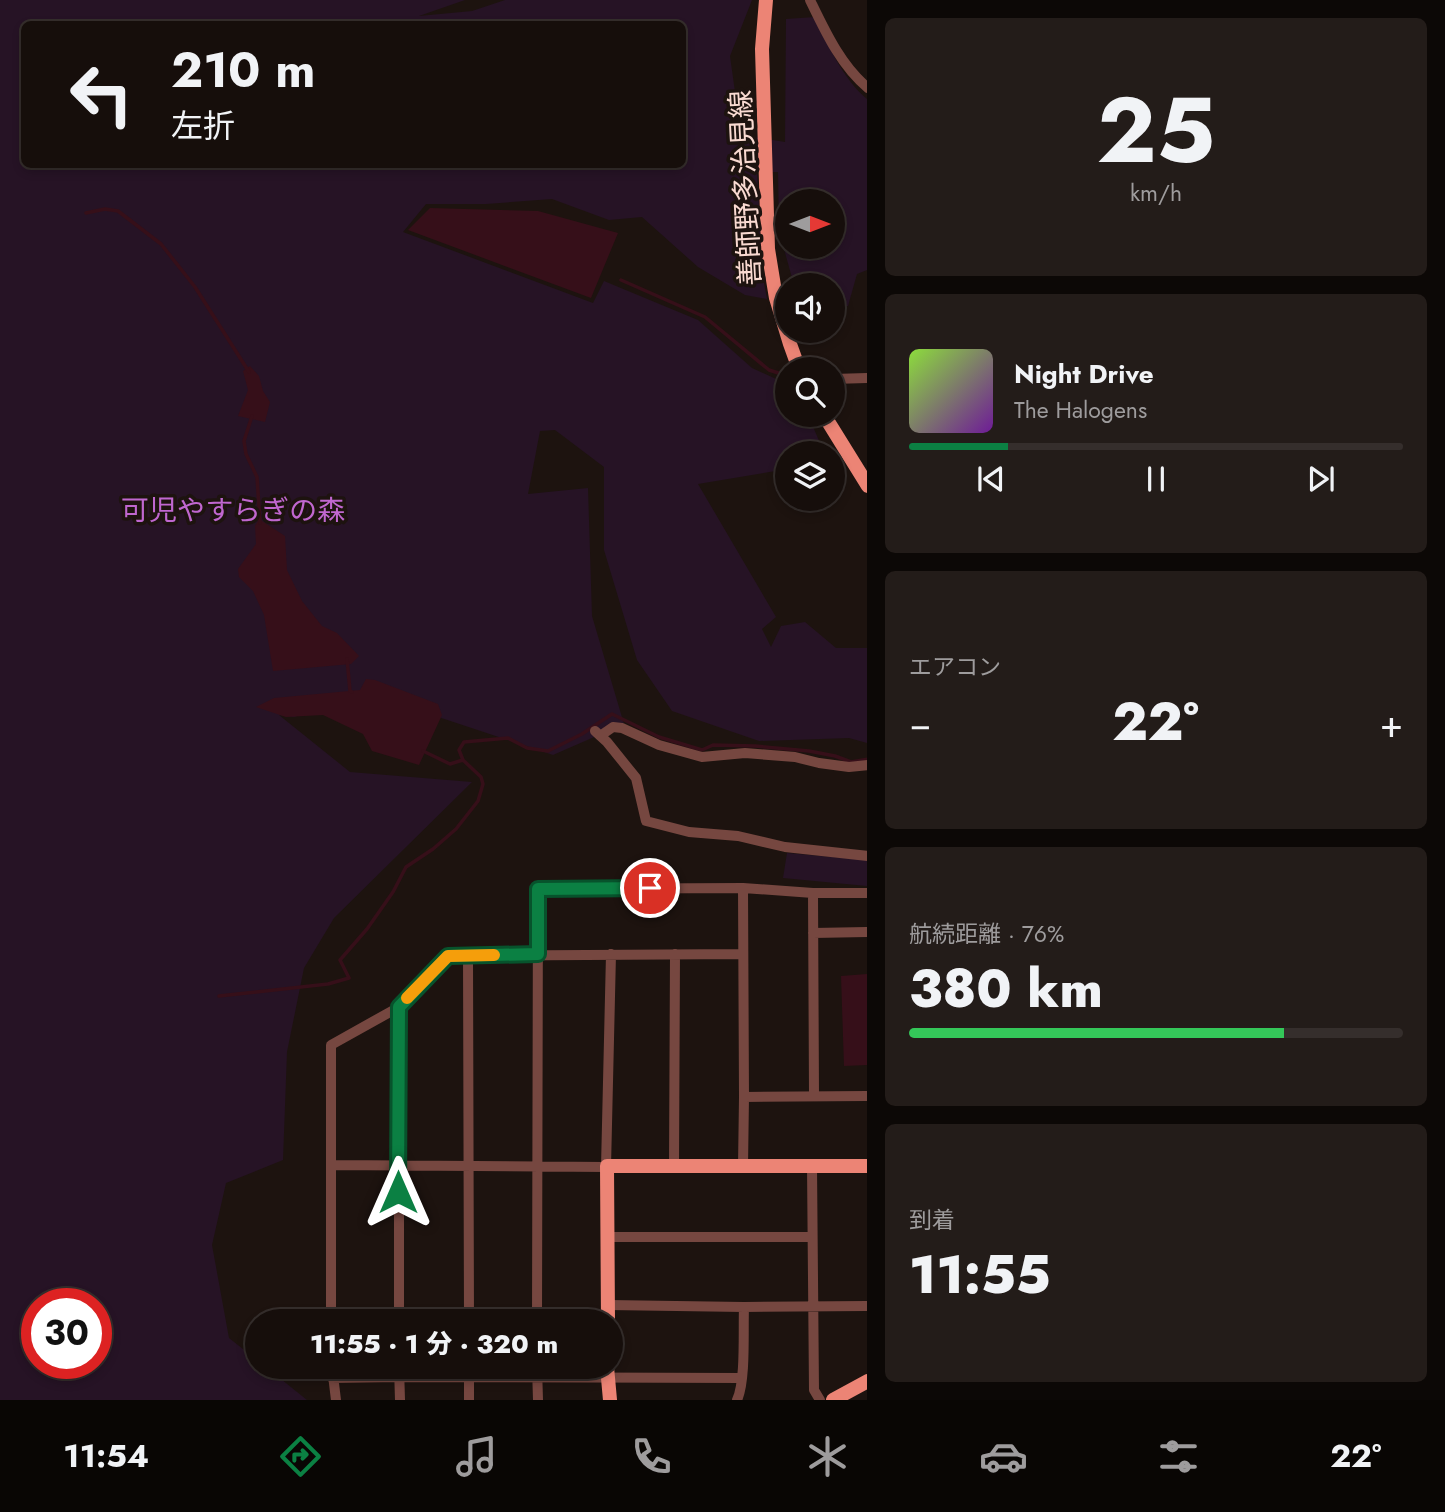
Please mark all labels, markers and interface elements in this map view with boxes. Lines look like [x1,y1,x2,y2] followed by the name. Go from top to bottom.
[171,35,315,105] text: 210 m
[56,49,147,140] icon: left
[1097,65,1215,196] text: 25
[720,89,771,287] street label: 善師野多治見線
[171,103,235,149] text: 左折
[1130,176,1182,210] text: km/h
[775,189,845,259] north arrow
[775,189,845,511] map controls
[775,273,845,343] button: sound
[1014,355,1154,393] text: Night Drive
[775,357,845,427] button: search
[1014,393,1147,427] text: The Halogens
[775,441,845,511] button: layers
[972,460,1010,498] icon: previous
[1137,460,1175,498] icon: pause
[1302,460,1340,498] icon: next
[121,490,345,531] park label: 可児やすらぎの森
[909,650,1001,684] text: エアコン
[1112,684,1199,760] text: 22°
[909,696,931,751] text: −
[1380,696,1403,751] text: +
[620,858,680,918] pin
[631,869,669,907] icon: arrive
[909,917,1064,951] text: 航続距離 · 76%
[909,951,1103,1027] text: 380 km
[361,1155,435,1229] position arrow
[909,1203,955,1237] text: 到着
[909,1237,1051,1313] text: 11:55
[21,1288,112,1379] speed limit sign: 30
[310,1325,558,1363] text: 11:55 · 1 分 · 320 m
[276,1432,325,1481] icon: directions
[452,1432,501,1481] icon: music
[627,1432,676,1481] icon: phone
[803,1432,852,1481] icon: climate
[979,1432,1028,1481] icon: car
[1154,1432,1203,1481] icon: filters
[63,1433,149,1479] text: 11:54
[1330,1433,1382,1479] text: 22°

